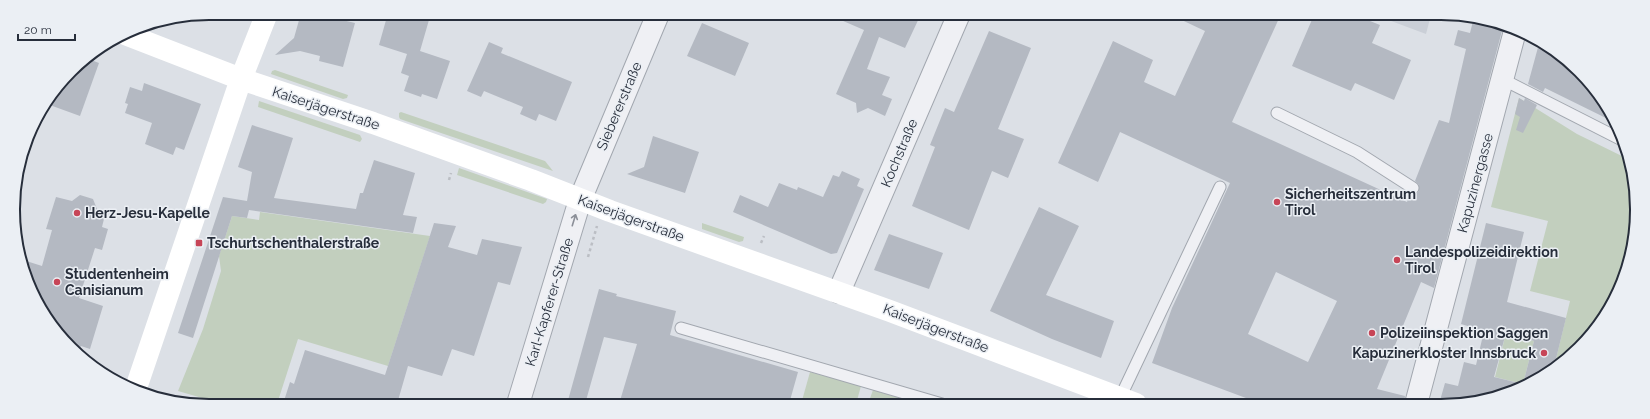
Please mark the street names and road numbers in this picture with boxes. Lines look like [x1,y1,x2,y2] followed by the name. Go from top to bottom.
[593,59,645,153] street label: Siebererstraße
[270,83,382,133] street label: Kaiserjägerstraße
[877,116,921,190] street label: Kochstraße
[1454,131,1496,235] street label: Kapuzinergasse
[576,191,686,245] street label: Kaiserjägerstraße
[522,236,576,368] street label: Karl-Kapferer-Straße
[881,300,991,356] street label: Kaiserjägerstraße

